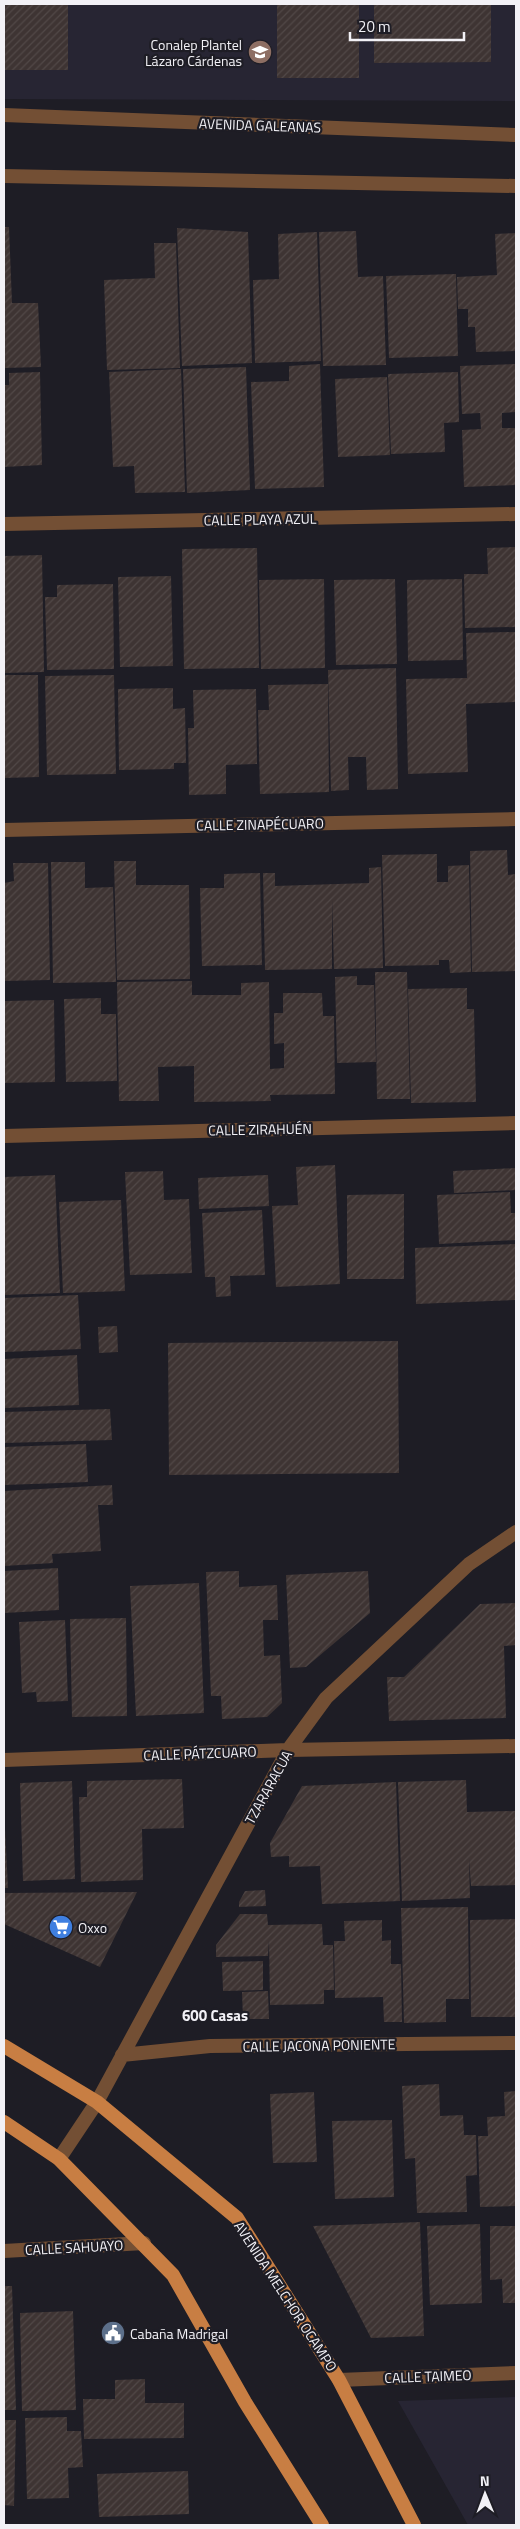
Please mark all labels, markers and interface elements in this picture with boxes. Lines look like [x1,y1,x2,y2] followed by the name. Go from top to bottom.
[350,10,464,42] scale bar
[358,15,391,38] text: 20 m
[145,34,242,71] place label: Conalep Plantel Lázaro Cárdenas
[247,39,273,65] school or university icon: Conalep Plantel Lázaro Cárdenas
[199,112,321,138] street label: AVENIDA GALEANAS
[203,508,317,530] street label: CALLE PLAYA AZUL
[196,812,324,836] street label: CALLE ZINAPÉCUARO
[208,1118,312,1140] street label: CALLE ZIRAHUÉN
[143,1741,257,1765] street label: CALLE PÁTZCUARO
[239,1746,297,1828] street label: TZARARACUA
[48,1914,74,1940] supermarket icon: Oxxo
[78,1917,107,1938] place label: Oxxo
[182,2004,248,2027] district label: 600 Casas
[242,2033,396,2057] street label: CALLE JACONA PONIENTE
[229,2217,343,2375] street label: AVENIDA MELCHOR OCAMPO
[24,2234,124,2260] street label: CALLE SAHUAYO
[100,2320,126,2346] public building icon: Cabaña Madrigal
[130,2323,228,2344] place label: Cabaña Madrigal
[384,2364,472,2388] street label: CALLE TAIMEO
[460,2469,510,2519] north arrow
[480,2470,490,2491] text: N

